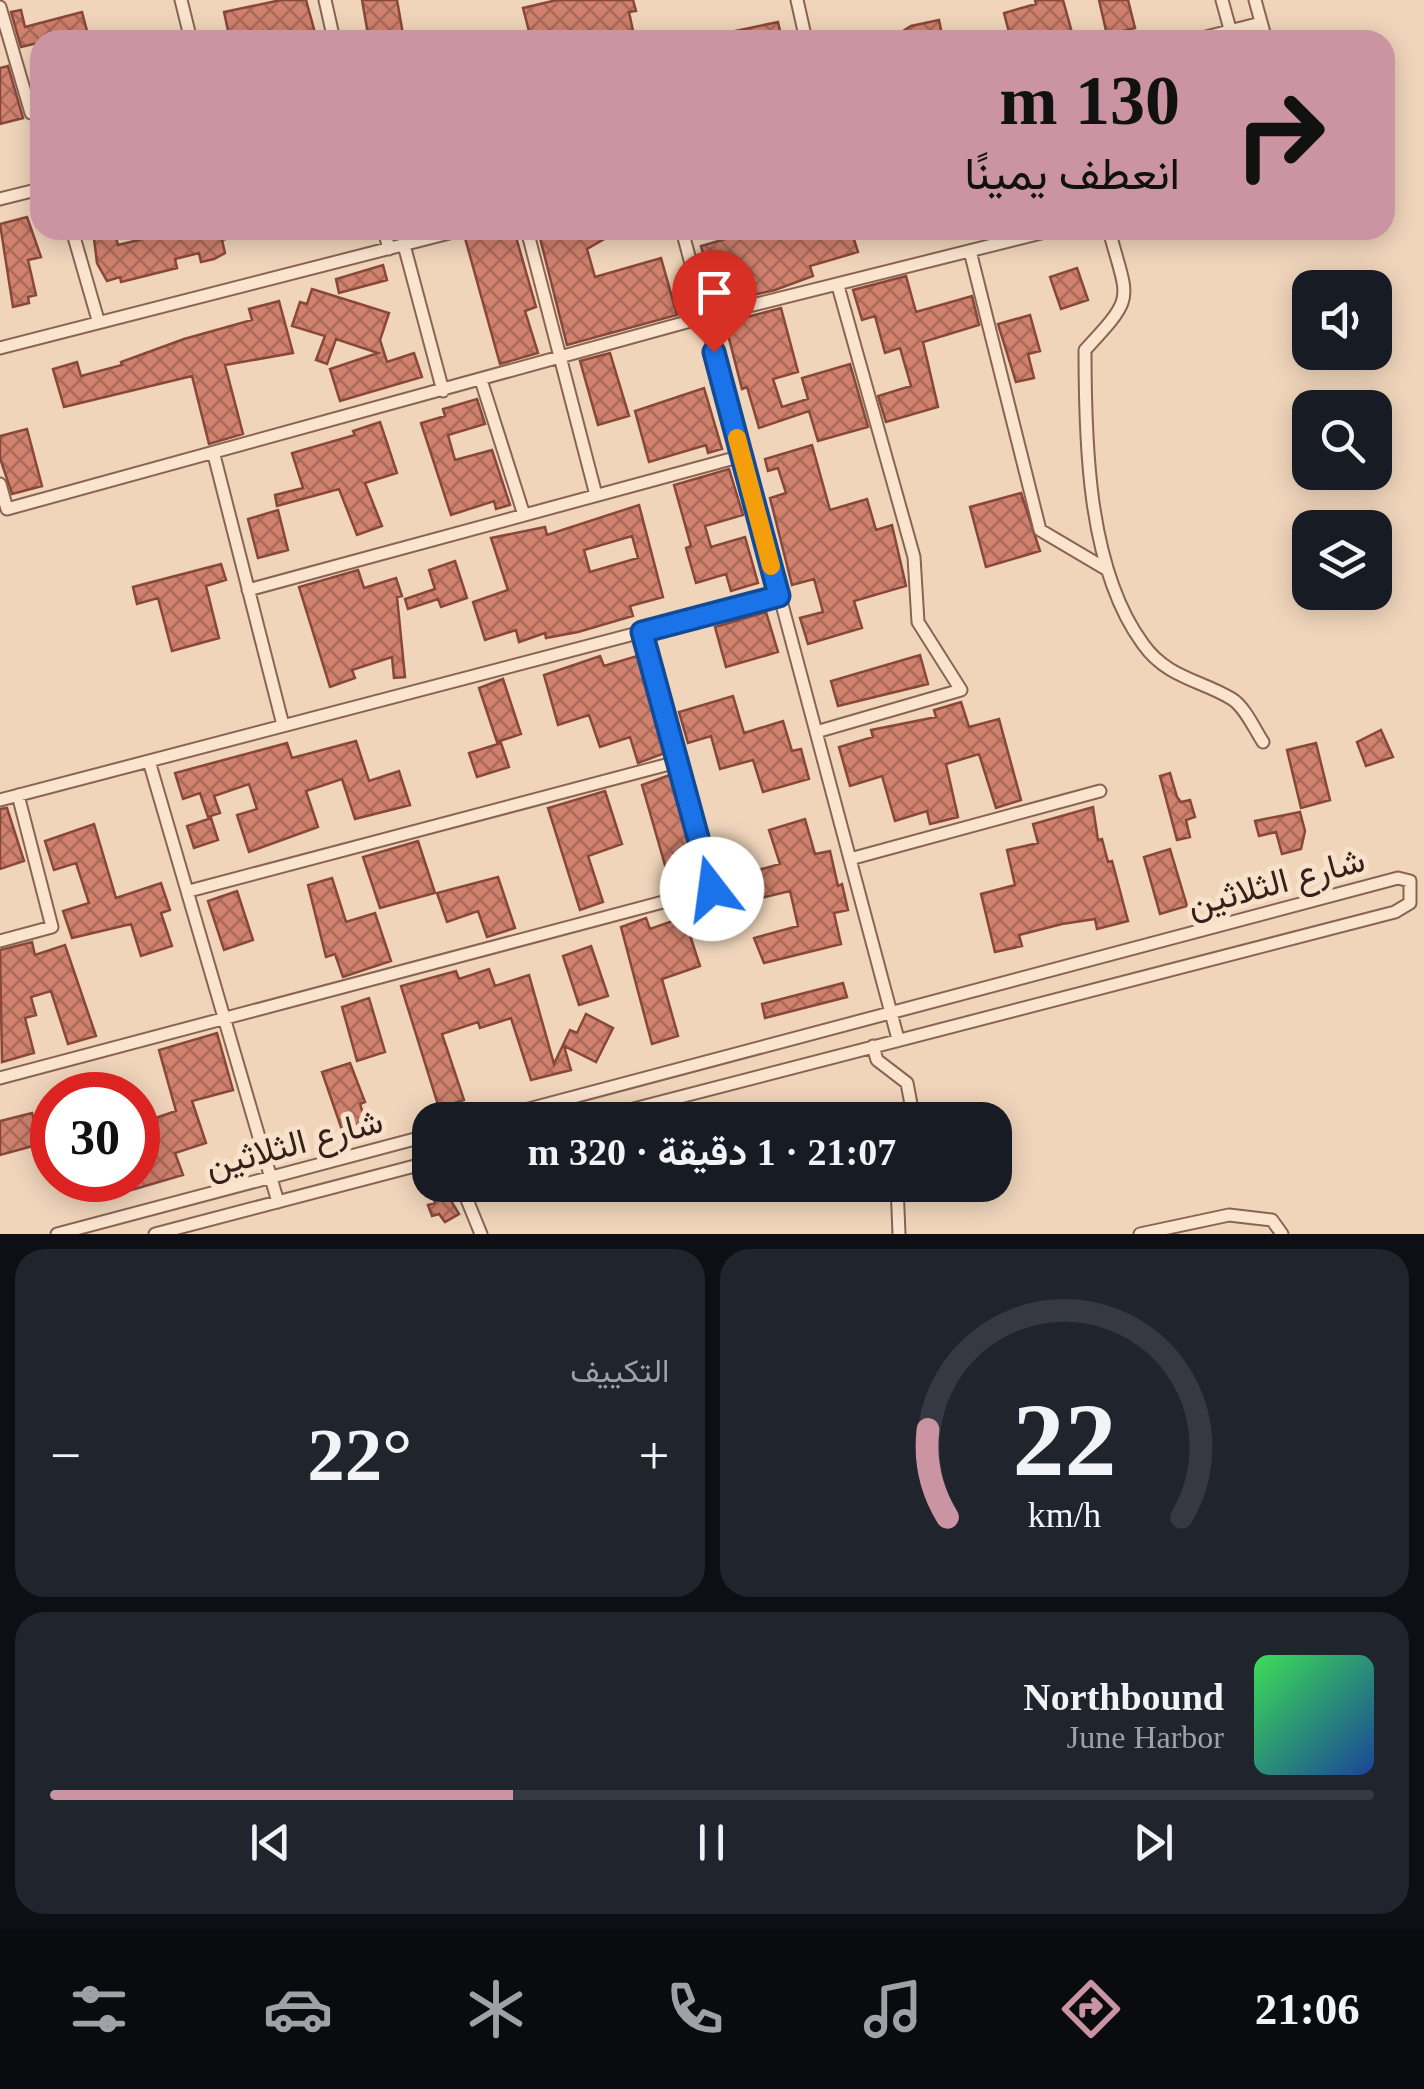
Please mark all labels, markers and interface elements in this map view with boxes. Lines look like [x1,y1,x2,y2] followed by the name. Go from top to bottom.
[999,62,1180,139] text: 130 m
[1215,70,1345,200] icon: right
[964,149,1180,199] text: انعطف يمينًا
[672,250,757,353] pin
[687,265,742,320] icon: arrive
[1292,270,1392,610] map controls
[1292,270,1392,370] button: sound
[1292,390,1392,490] button: search
[1292,510,1392,610] button: layers
[660,837,764,941] position arrow
[1183,840,1370,929] street label: شارع الثلاثين
[30,1072,160,1202] speed limit sign: 30
[201,1101,388,1190] street label: شارع الثلاثين
[528,1131,896,1173] text: 21:07 · 1 دقيقة · 320 m
[570,1353,670,1389] text: التكييف
[1012,1382,1116,1497] text: 22
[307,1413,412,1496] text: 22°
[50,1425,81,1486] text: −
[638,1425,670,1486] text: +
[1028,1495,1101,1535] text: km/h
[1023,1676,1224,1718] text: Northbound
[1067,1719,1224,1755] text: June Harbor
[243,1815,298,1870] icon: previous
[684,1815,739,1870] icon: pause
[1126,1815,1181,1870] icon: next
[64,1974,134,2044] icon: filters
[263,1974,333,2044] icon: car
[461,1974,531,2044] icon: climate
[660,1974,730,2044] icon: phone
[858,1974,928,2044] icon: music
[1056,1974,1126,2044] icon: directions
[1255,1984,1360,2034] text: 21:06

